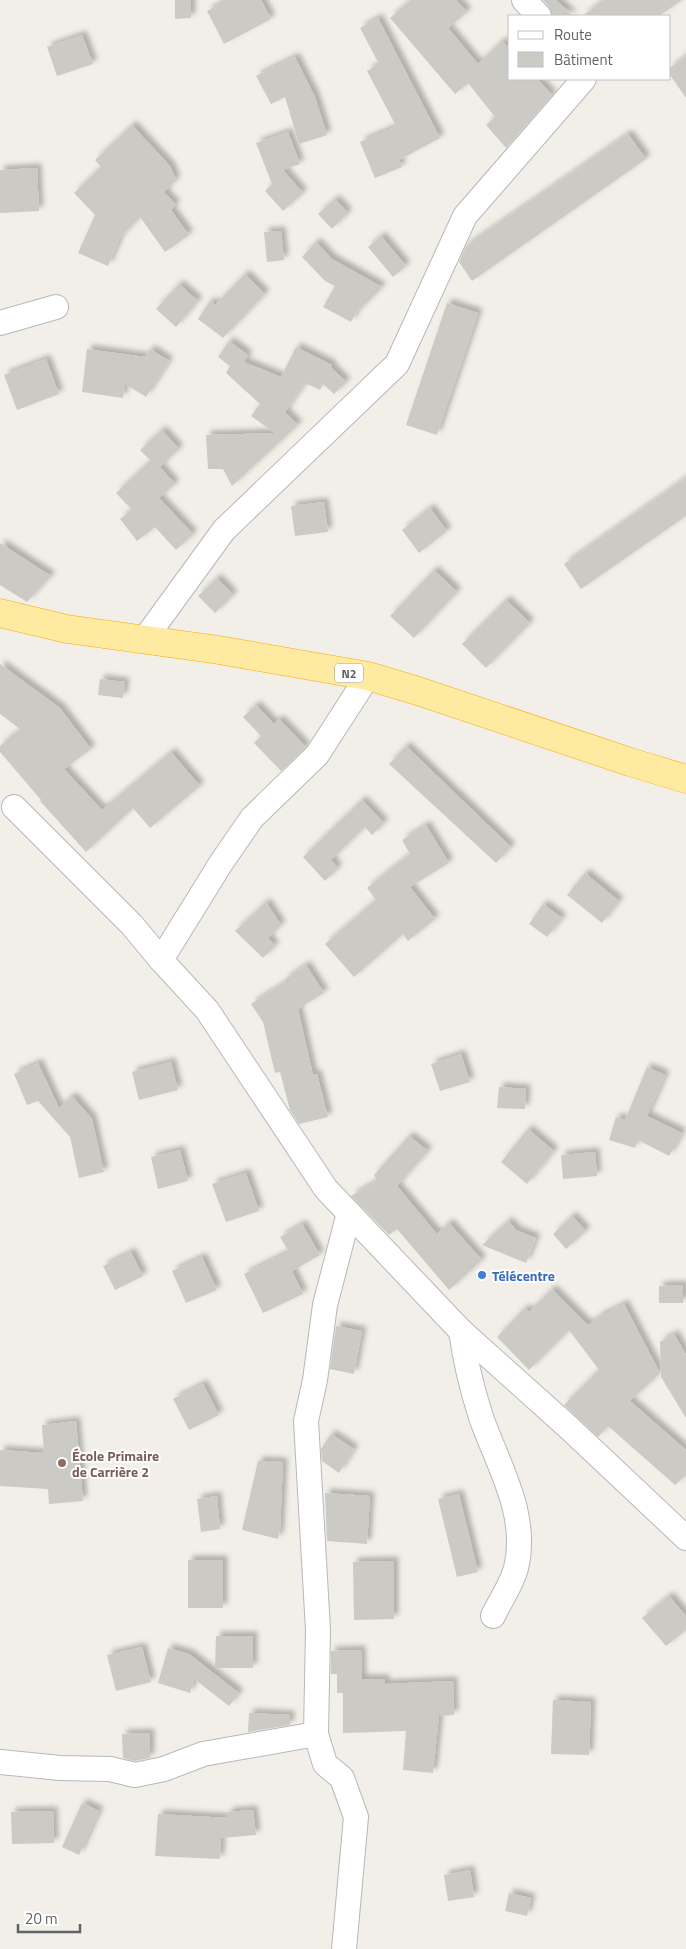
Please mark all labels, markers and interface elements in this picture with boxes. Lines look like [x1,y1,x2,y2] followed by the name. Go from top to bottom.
[508,15,671,80] legend
[554,23,592,46] text: Route
[554,48,613,71] text: Bâtiment
[335,664,363,682] road number: N2
[492,1265,555,1286] place label: Télécentre
[476,1269,488,1281] marker: Télécentre
[72,1445,159,1482] place label: École Primaire de Carrière 2
[56,1457,68,1469] marker: École Primaire de Carrière 2
[18,1902,80,1934] scale bar
[25,1907,58,1930] text: 20 m

